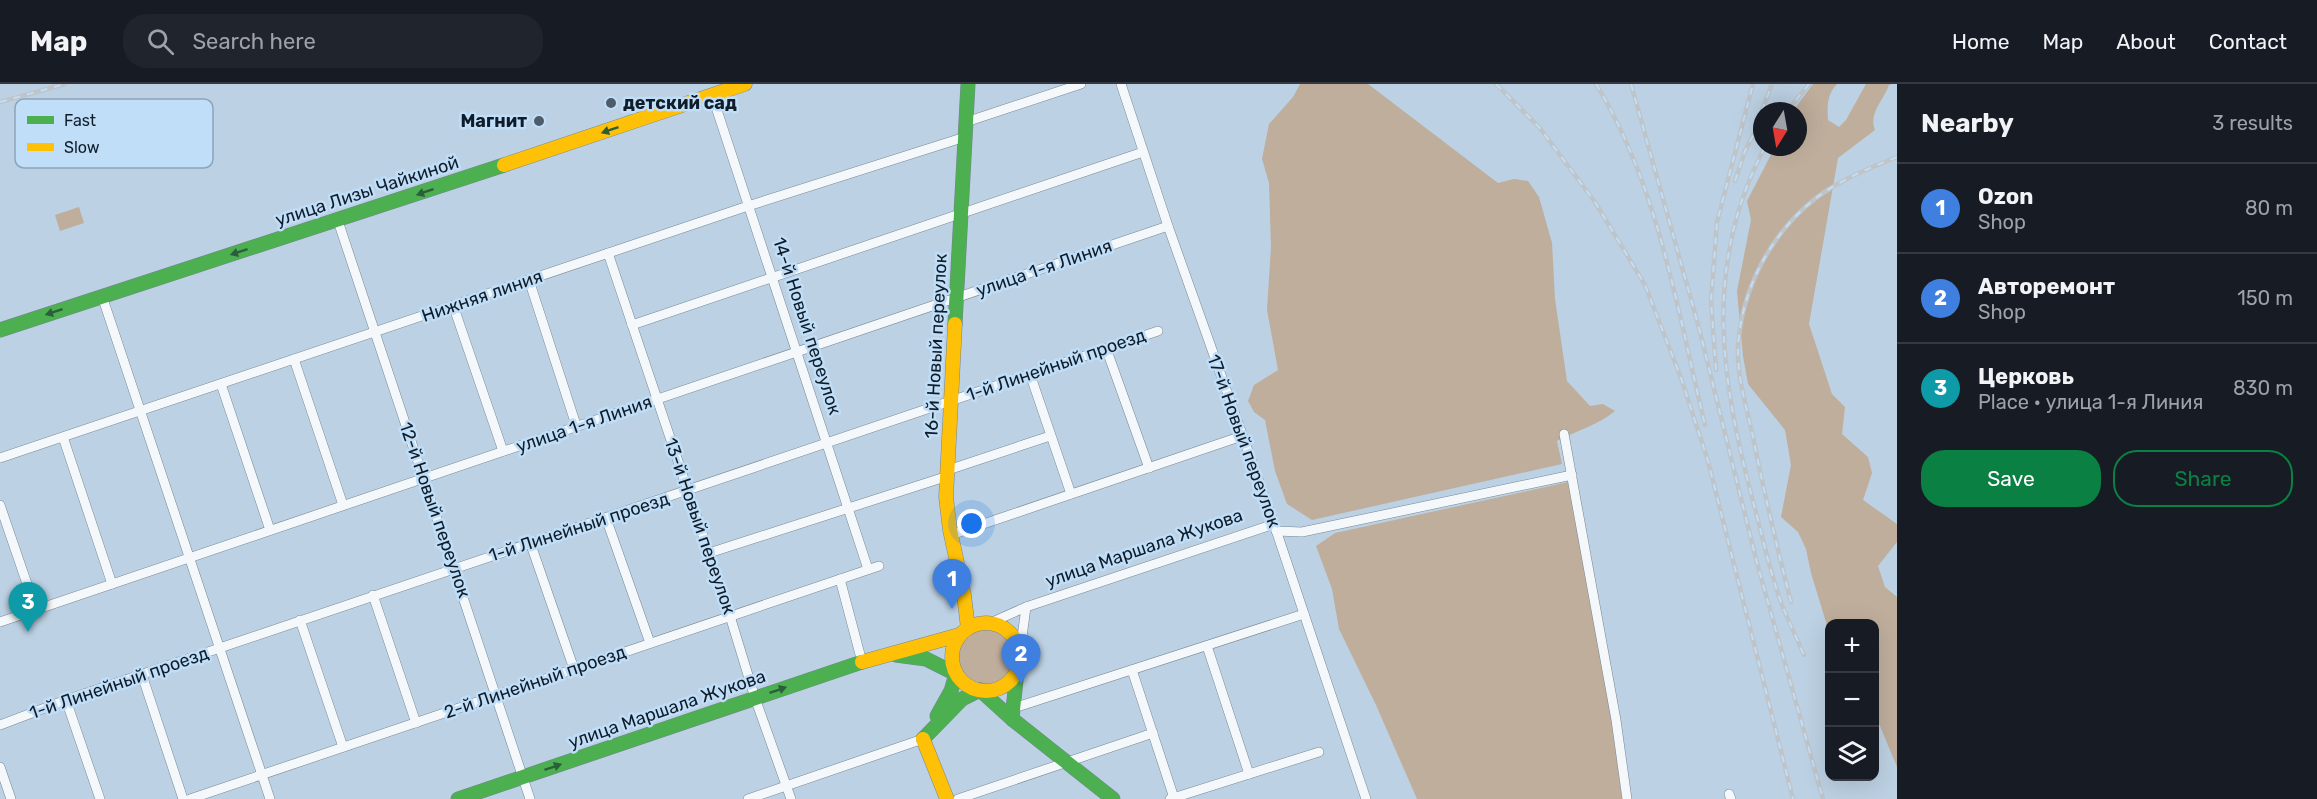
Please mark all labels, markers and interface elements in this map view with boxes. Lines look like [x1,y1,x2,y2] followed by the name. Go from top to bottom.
[123,14,543,68] search box
[30,25,87,58] text: Map
[144,25,177,58] icon: search
[192,28,316,55] text: Search here
[1952,29,2009,54] text: Home
[2042,29,2083,54] text: Map
[2116,29,2176,54] text: About
[2209,29,2287,54] text: Contact
[623,92,737,114] place label: детский сад
[604,96,618,110] marker: детский сад
[15,99,213,168] legend
[1753,102,1807,156] north arrow
[1921,108,2014,139] text: Nearby
[460,110,527,132] place label: Магнит
[64,111,96,130] text: Fast
[2212,111,2293,135] text: 3 results
[532,114,546,128] marker: Магнит
[601,125,619,135] one-way arrow
[64,138,100,157] text: Slow
[272,151,462,231] street label: улица Лизы Чайкиной
[1978,183,2033,210] text: Ozon
[416,187,434,197] one-way arrow
[1936,196,1945,220] text: 1
[2245,196,2293,220] text: 80 m
[1978,210,2026,234] text: Shop
[768,234,846,418] street label: 14-й Новый переулок
[973,234,1115,302] street label: улица 1-я Линия
[230,248,248,257] one-way arrow
[920,253,952,439] street label: 16-й Новый переулок
[419,265,545,327] street label: Нижняя линия
[1978,273,2115,300] text: Авторемонт
[1934,286,1947,310] text: 2
[2237,286,2293,310] text: 150 m
[1978,300,2026,324] text: Shop
[45,308,63,317] one-way arrow
[963,324,1149,406] street label: 1-й Линейный проезд
[1202,351,1286,531] street label: 17-й Новый переулок
[1978,363,2074,390] text: Церковь
[1934,376,1947,400] text: 3
[2233,376,2293,400] text: 830 m
[513,390,655,458] street label: улица 1-я Линия
[1978,390,2203,414] text: Place · улица 1-я Линия
[395,419,476,601] street label: 12-й Новый переулок
[659,435,741,617] street label: 13-й Новый переулок
[1921,450,2101,507] button: Save
[2113,450,2293,507] button: Share
[486,487,672,567] street label: 1-й Линейный проезд
[1042,504,1246,592] street label: улица Маршала Жукова
[957,509,986,538] your location
[932,560,972,609] pin: 1
[9,582,48,632] pin: 3
[1825,619,1879,781] map controls
[1825,619,1879,673] button: +
[1002,634,1040,684] pin: 2
[441,640,629,723] street label: 2-й Линейный проезд
[26,642,212,724] street label: 1-й Линейный проезд
[565,665,769,753] street label: улица Маршала Жукова
[1825,673,1879,727] button: −
[769,685,787,695] one-way arrow
[1825,727,1879,781] button: layers
[544,761,562,771] one-way arrow

